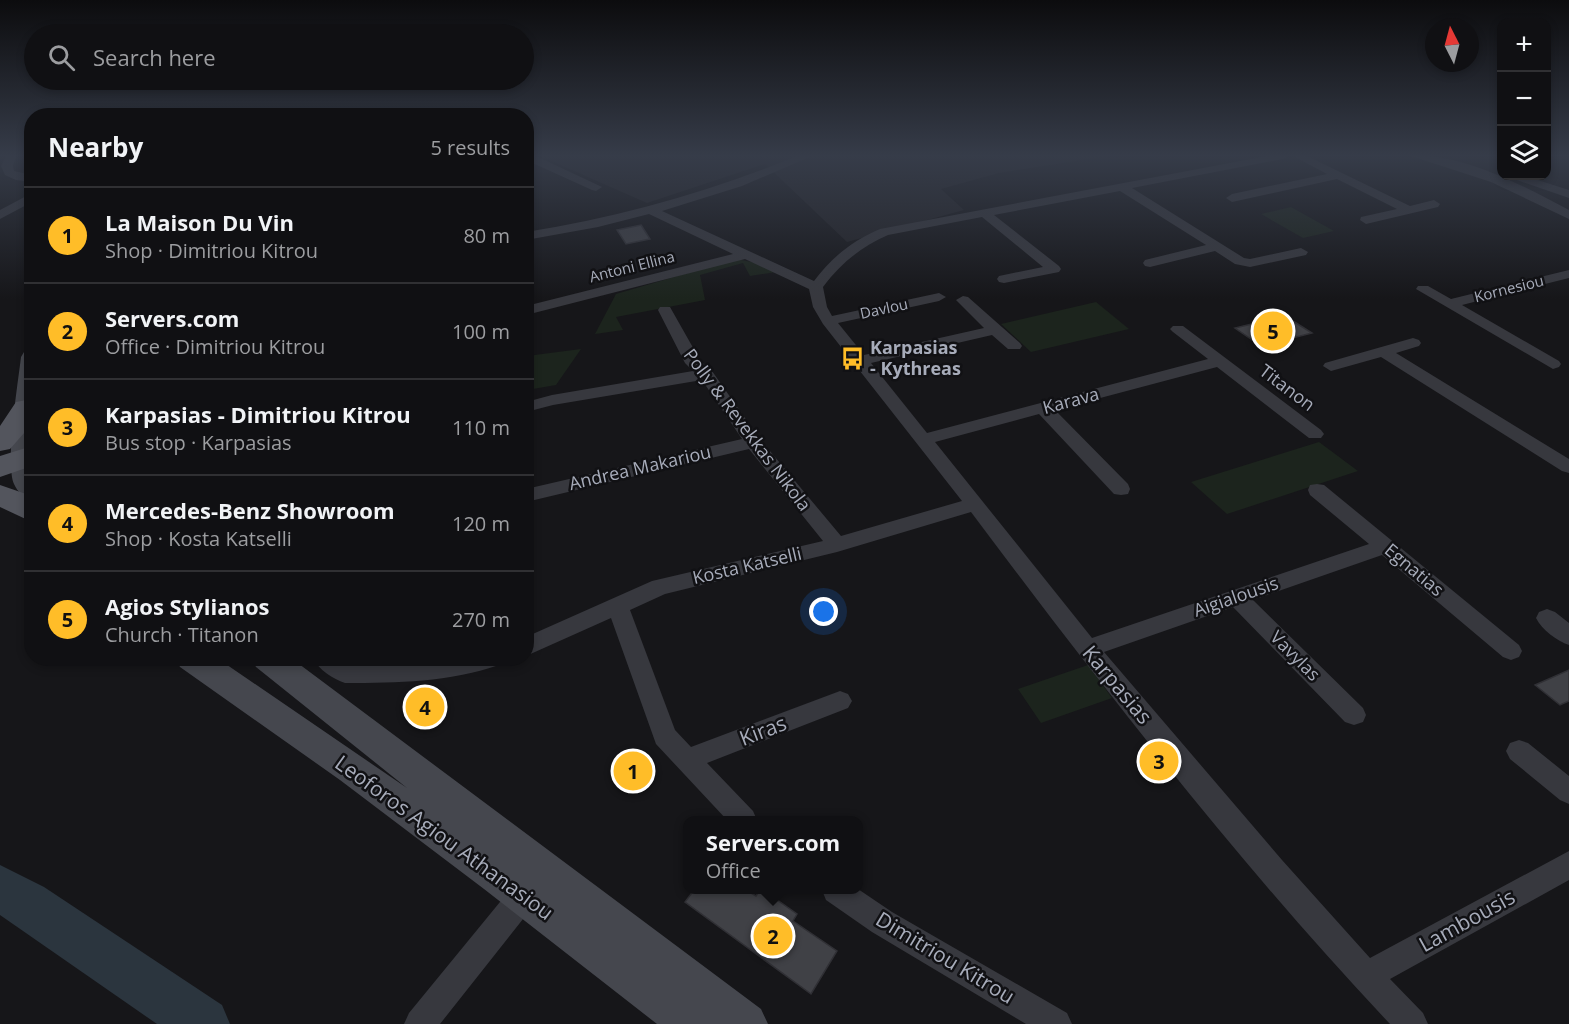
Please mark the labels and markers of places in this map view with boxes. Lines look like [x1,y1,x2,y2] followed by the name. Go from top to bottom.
[1254,308,1292,354] pin: 5
[870,335,961,380] place label: Karpasias - Kythreas
[839,345,865,371] bus stop icon: Karpasias - Kythreas
[406,684,444,730] pin: 4
[1140,738,1178,783] pin: 3
[614,748,652,794] pin: 1
[754,914,792,958] pin: 2

